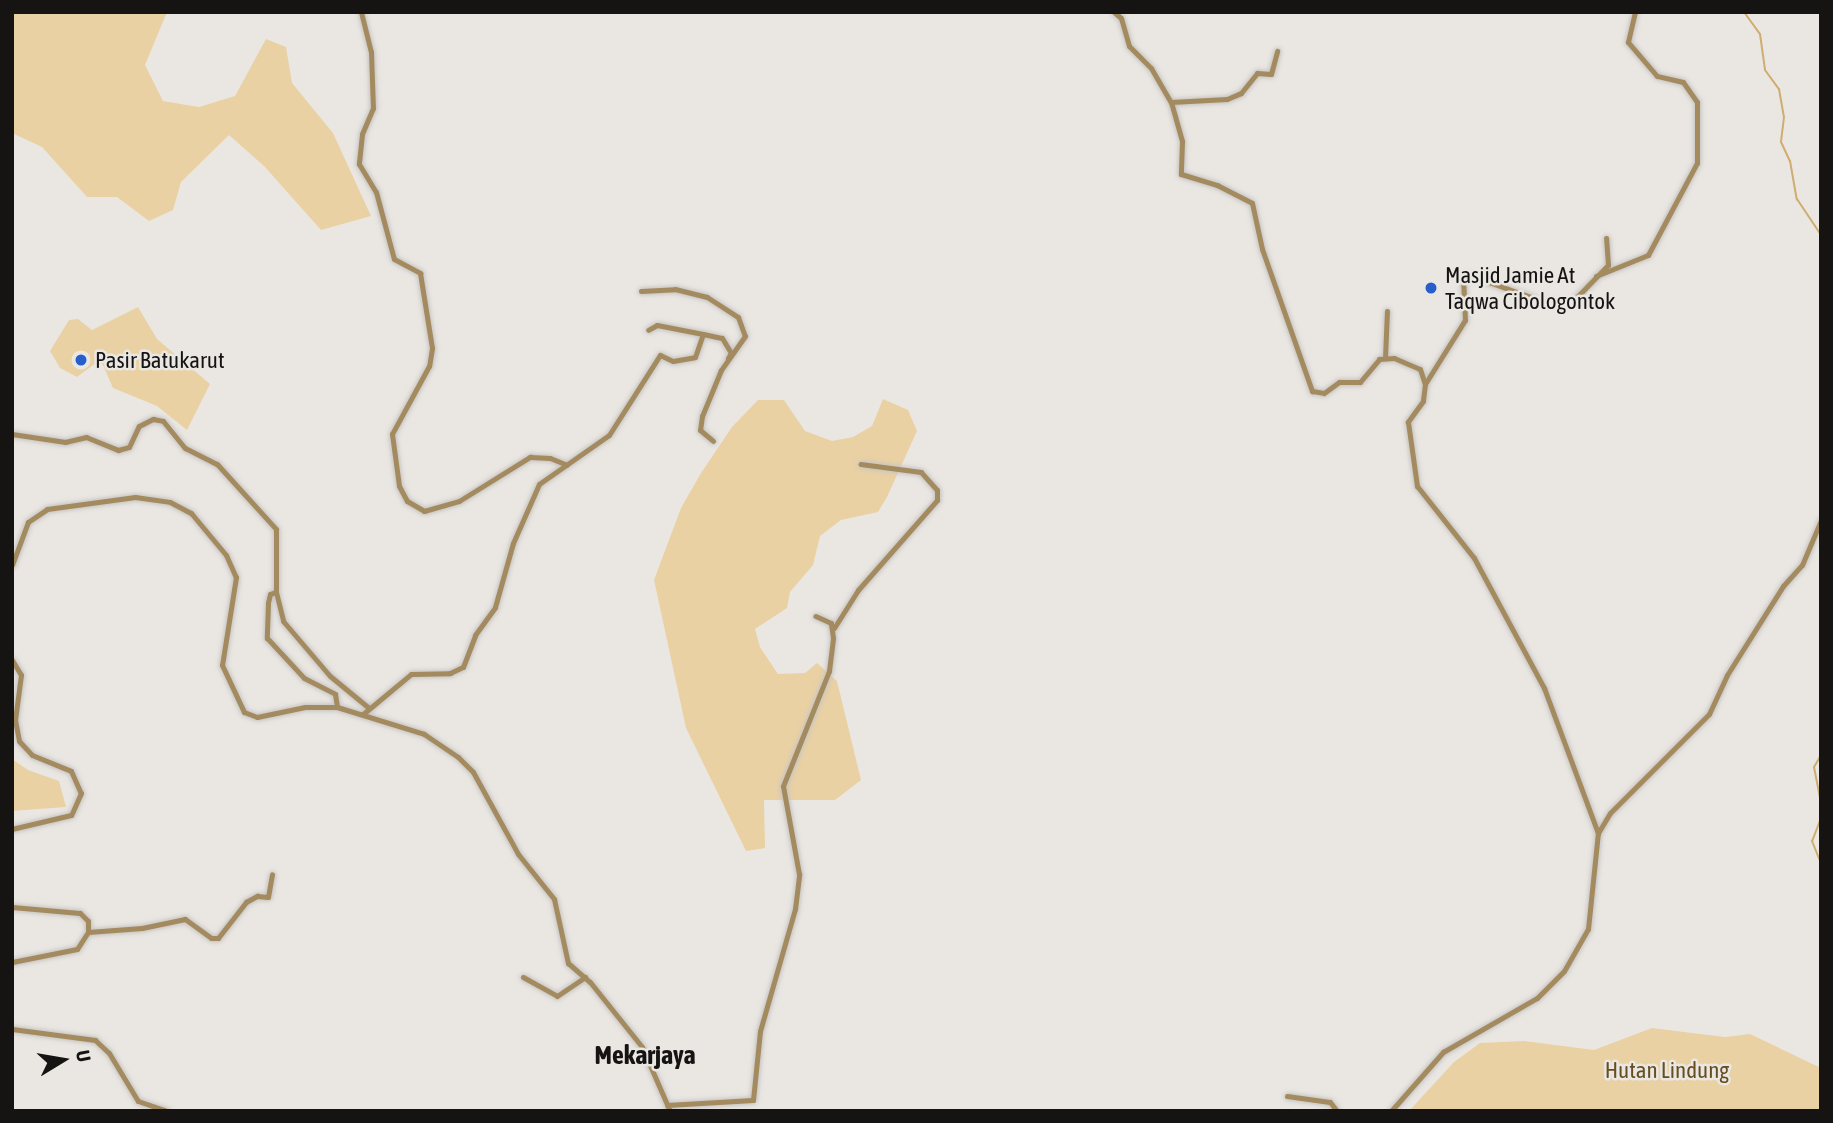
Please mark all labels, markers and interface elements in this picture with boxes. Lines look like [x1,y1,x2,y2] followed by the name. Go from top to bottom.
[1445,261,1615,315] place label: Masjid Jamie At Taqwa Cibologontok
[1423,280,1439,296] marker: Masjid Jamie At Taqwa Cibologontok
[95,346,225,374] place label: Pasir Batukarut
[73,352,89,368] marker: Pasir Batukarut
[28,1025,98,1095] north arrow
[594,1040,696,1072] district label: Mekarjaya
[72,1048,95,1064] text: U
[1605,1056,1729,1084] park label: Hutan Lindung

